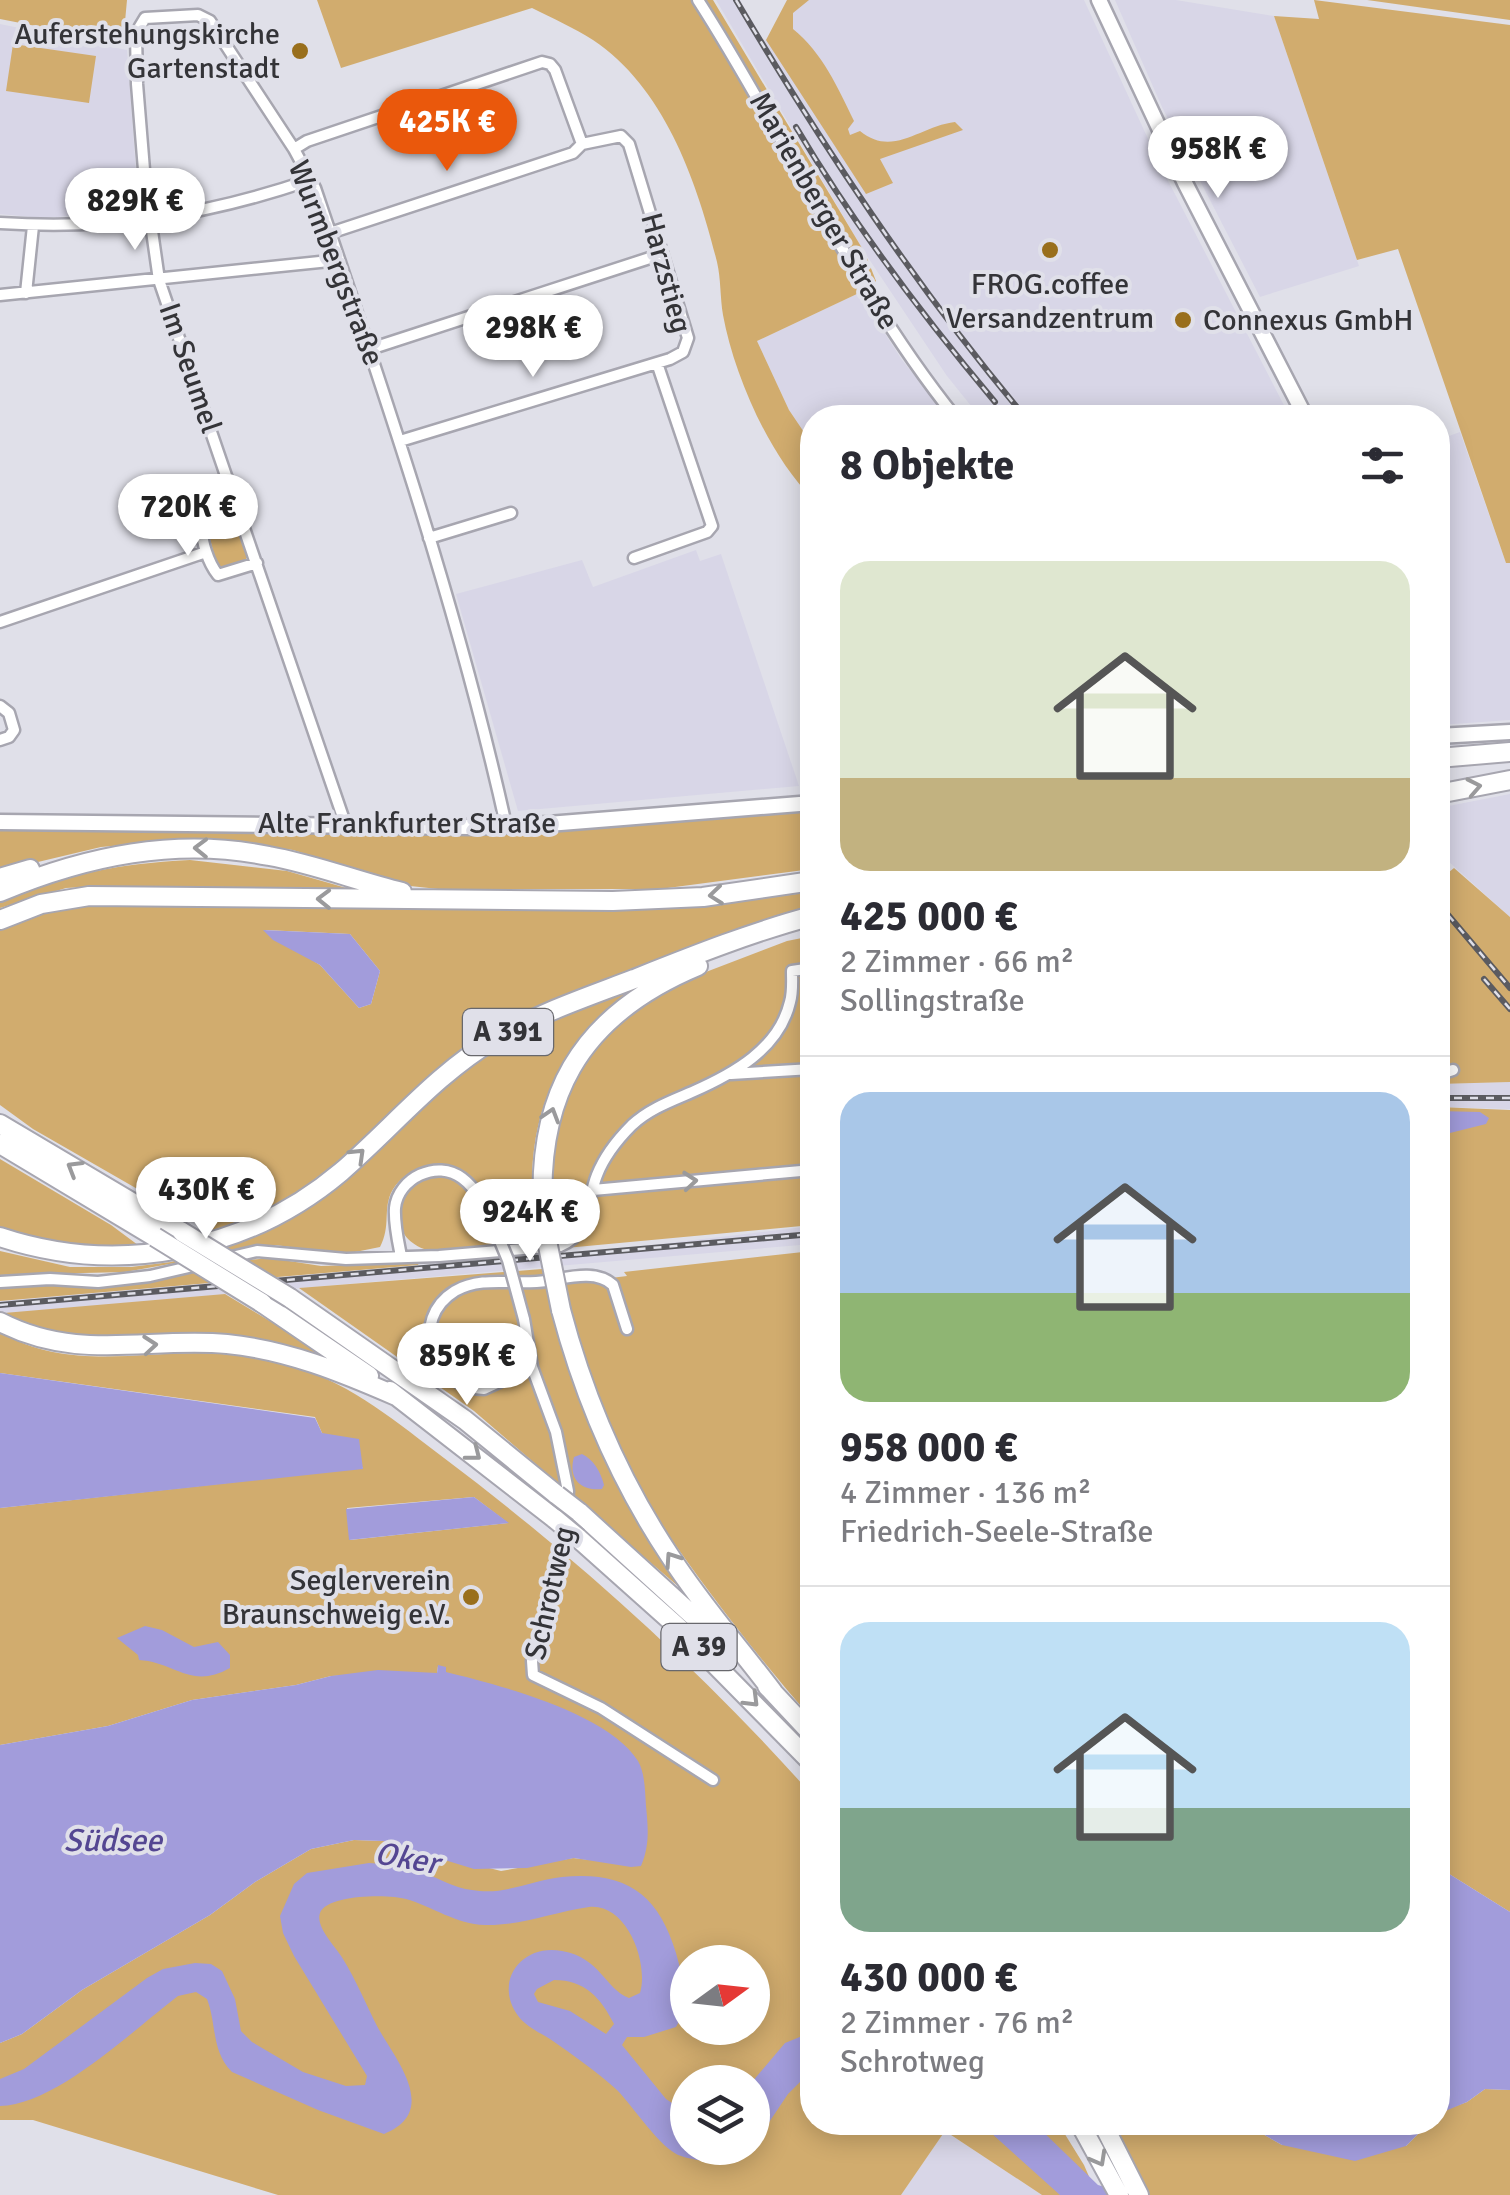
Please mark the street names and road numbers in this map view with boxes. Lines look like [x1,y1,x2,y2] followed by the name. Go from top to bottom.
[741,86,907,336] street label: Marienberger Straße
[280,155,392,371] street label: Wurmbergstraße
[632,209,700,337] street label: Harzstieg
[151,298,229,438] street label: Im Seumel
[258,805,556,842] street label: Alte Frankfurter Straße
[463,1009,553,1055] road number: A 391
[517,1523,583,1663] street label: Schrotweg
[662,1624,736,1670] road number: A 39

